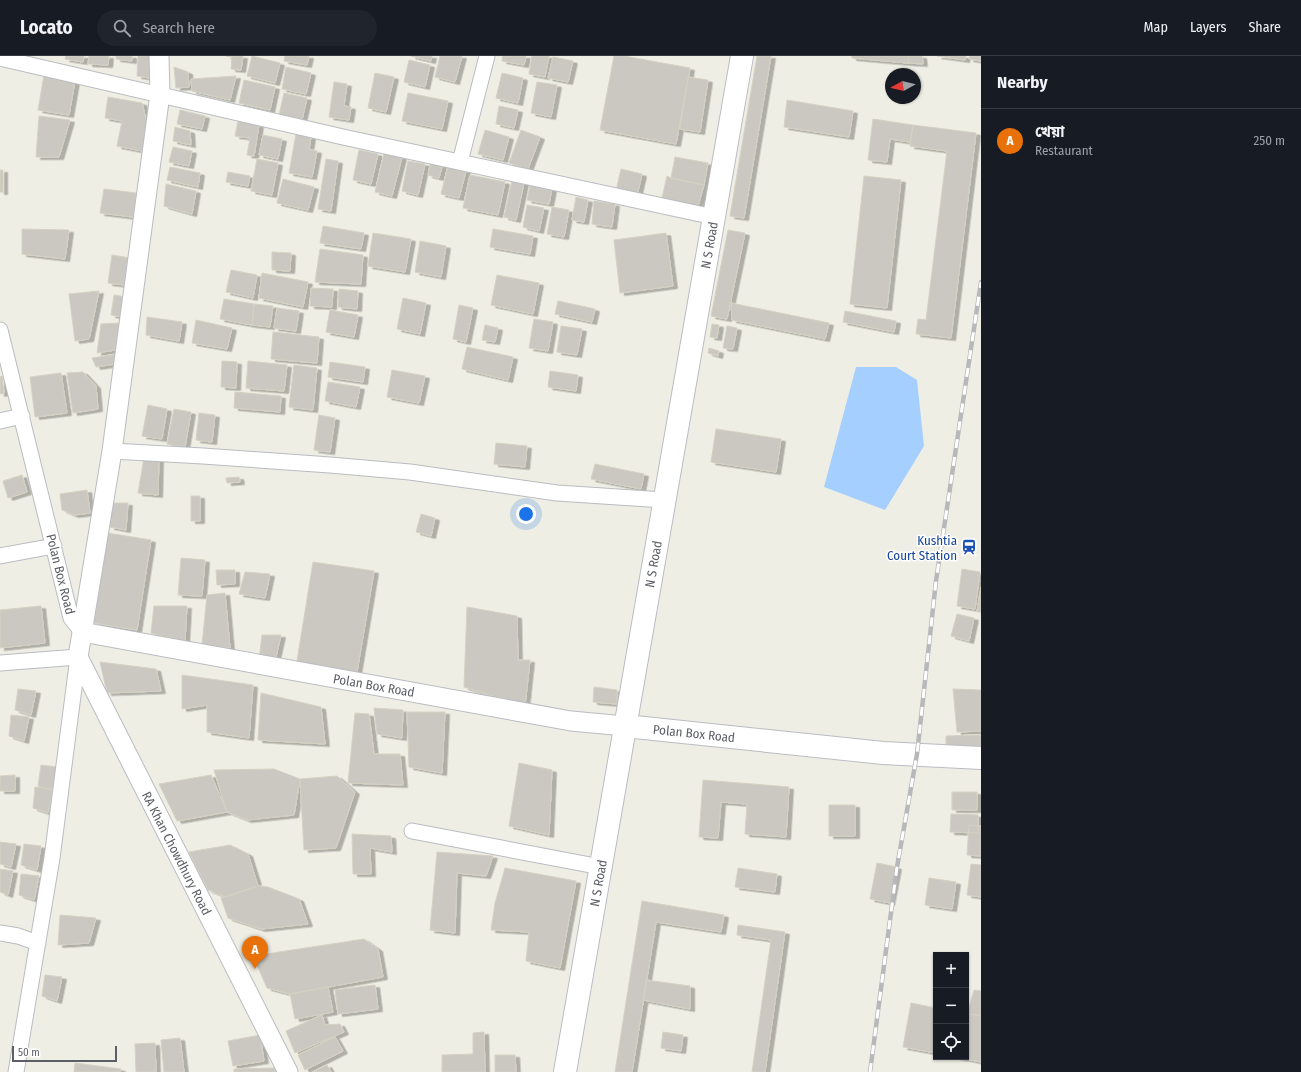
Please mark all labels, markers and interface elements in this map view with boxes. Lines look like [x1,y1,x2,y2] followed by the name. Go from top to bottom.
[97,10,377,46] search box
[20,16,73,39] text: Locato
[111,17,133,39] icon: search
[143,19,215,37] text: Search here
[1144,19,1168,36] text: Map
[1190,19,1226,36] text: Layers
[1248,19,1281,36] text: Share
[885,68,921,104] north arrow
[997,72,1048,93] text: Nearby
[1035,123,1064,141] text: খেয়া
[1006,133,1014,148] text: A
[1253,133,1285,148] text: 250 m
[1035,143,1093,158] text: Restaurant
[698,220,721,270] street label: N S Road
[516,504,536,524] your location
[43,532,78,616] street label: Polan Box Road
[887,533,957,563] place label: Kushtia Court Station
[960,538,978,556] station icon: Kushtia Court Station
[642,539,665,589] street label: N S Road
[332,671,416,700] street label: Polan Box Road
[652,722,736,745] street label: Polan Box Road
[139,789,214,917] street label: RA Khan Chowdhury Road
[587,858,610,908] street label: N S Road
[242,936,268,969] pin: A
[933,952,969,1060] map controls
[933,952,969,988] button: +
[933,988,969,1024] button: −
[933,1024,969,1060] button: locate
[12,1044,117,1063] scale bar
[18,1046,40,1059] text: 50 m

